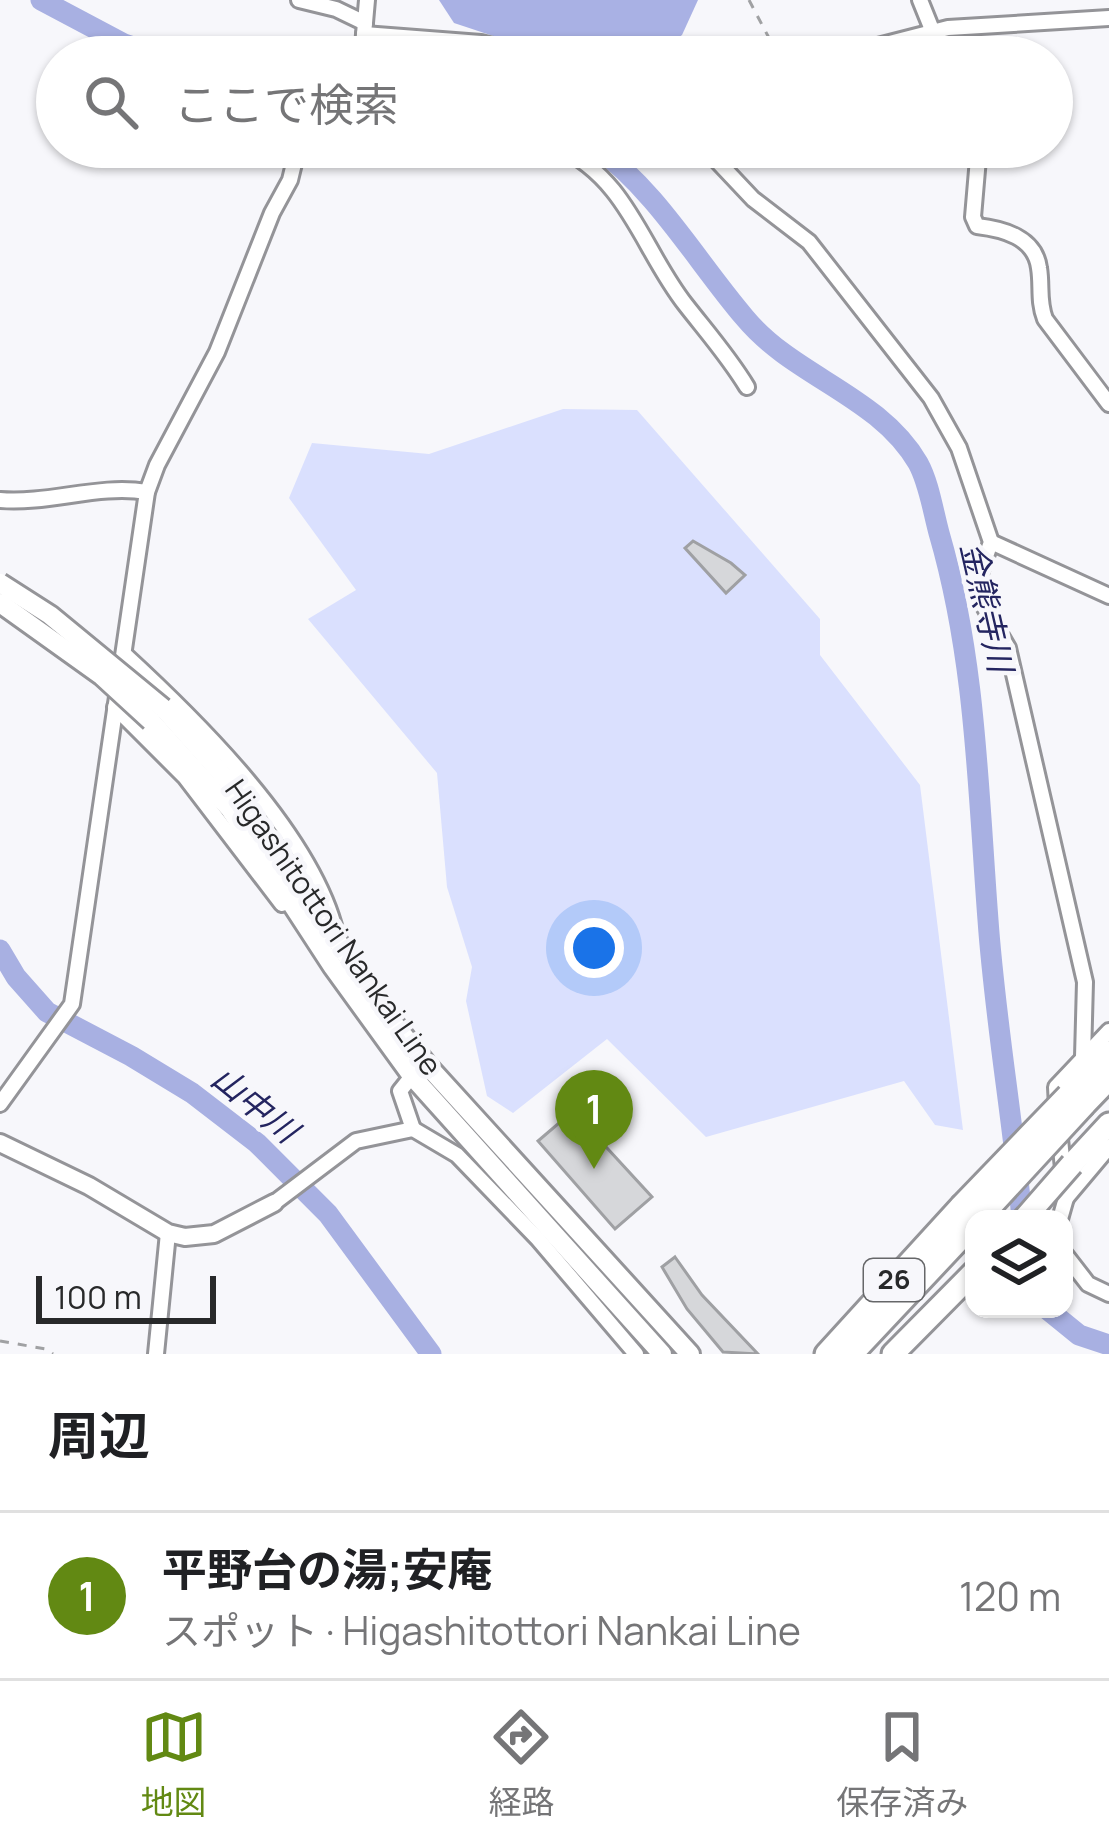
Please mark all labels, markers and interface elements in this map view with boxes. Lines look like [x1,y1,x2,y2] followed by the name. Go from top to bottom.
[36,36,1073,168] search box
[78,69,144,135] icon: search
[174,73,399,135] text: ここで検索
[951,538,1025,679] water label: 金熊寺川
[216,771,452,1083] street label: Higashitottori Nankai Line
[564,918,624,978] your location
[203,1055,310,1154] water label: 山中川
[555,1070,633,1169] pin: 1
[965,1210,1073,1318] map controls
[965,1210,1073,1318] button: layers
[864,1259,924,1301] road number: 26
[36,1270,216,1323] scale bar
[54,1274,142,1319] text: 100 m
[48,1400,150,1469] text: 周辺
[162,1538,492,1600] text: 平野台の湯;安庵
[78,1569,96,1623] text: 1
[959,1569,1061,1623] text: 120 m
[162,1603,801,1657] text: スポット · Higashitottori Nankai Line
[141,1704,207,1824] tab: 地図
[488,1704,554,1824] tab: 経路
[836,1704,968,1824] tab: 保存済み

